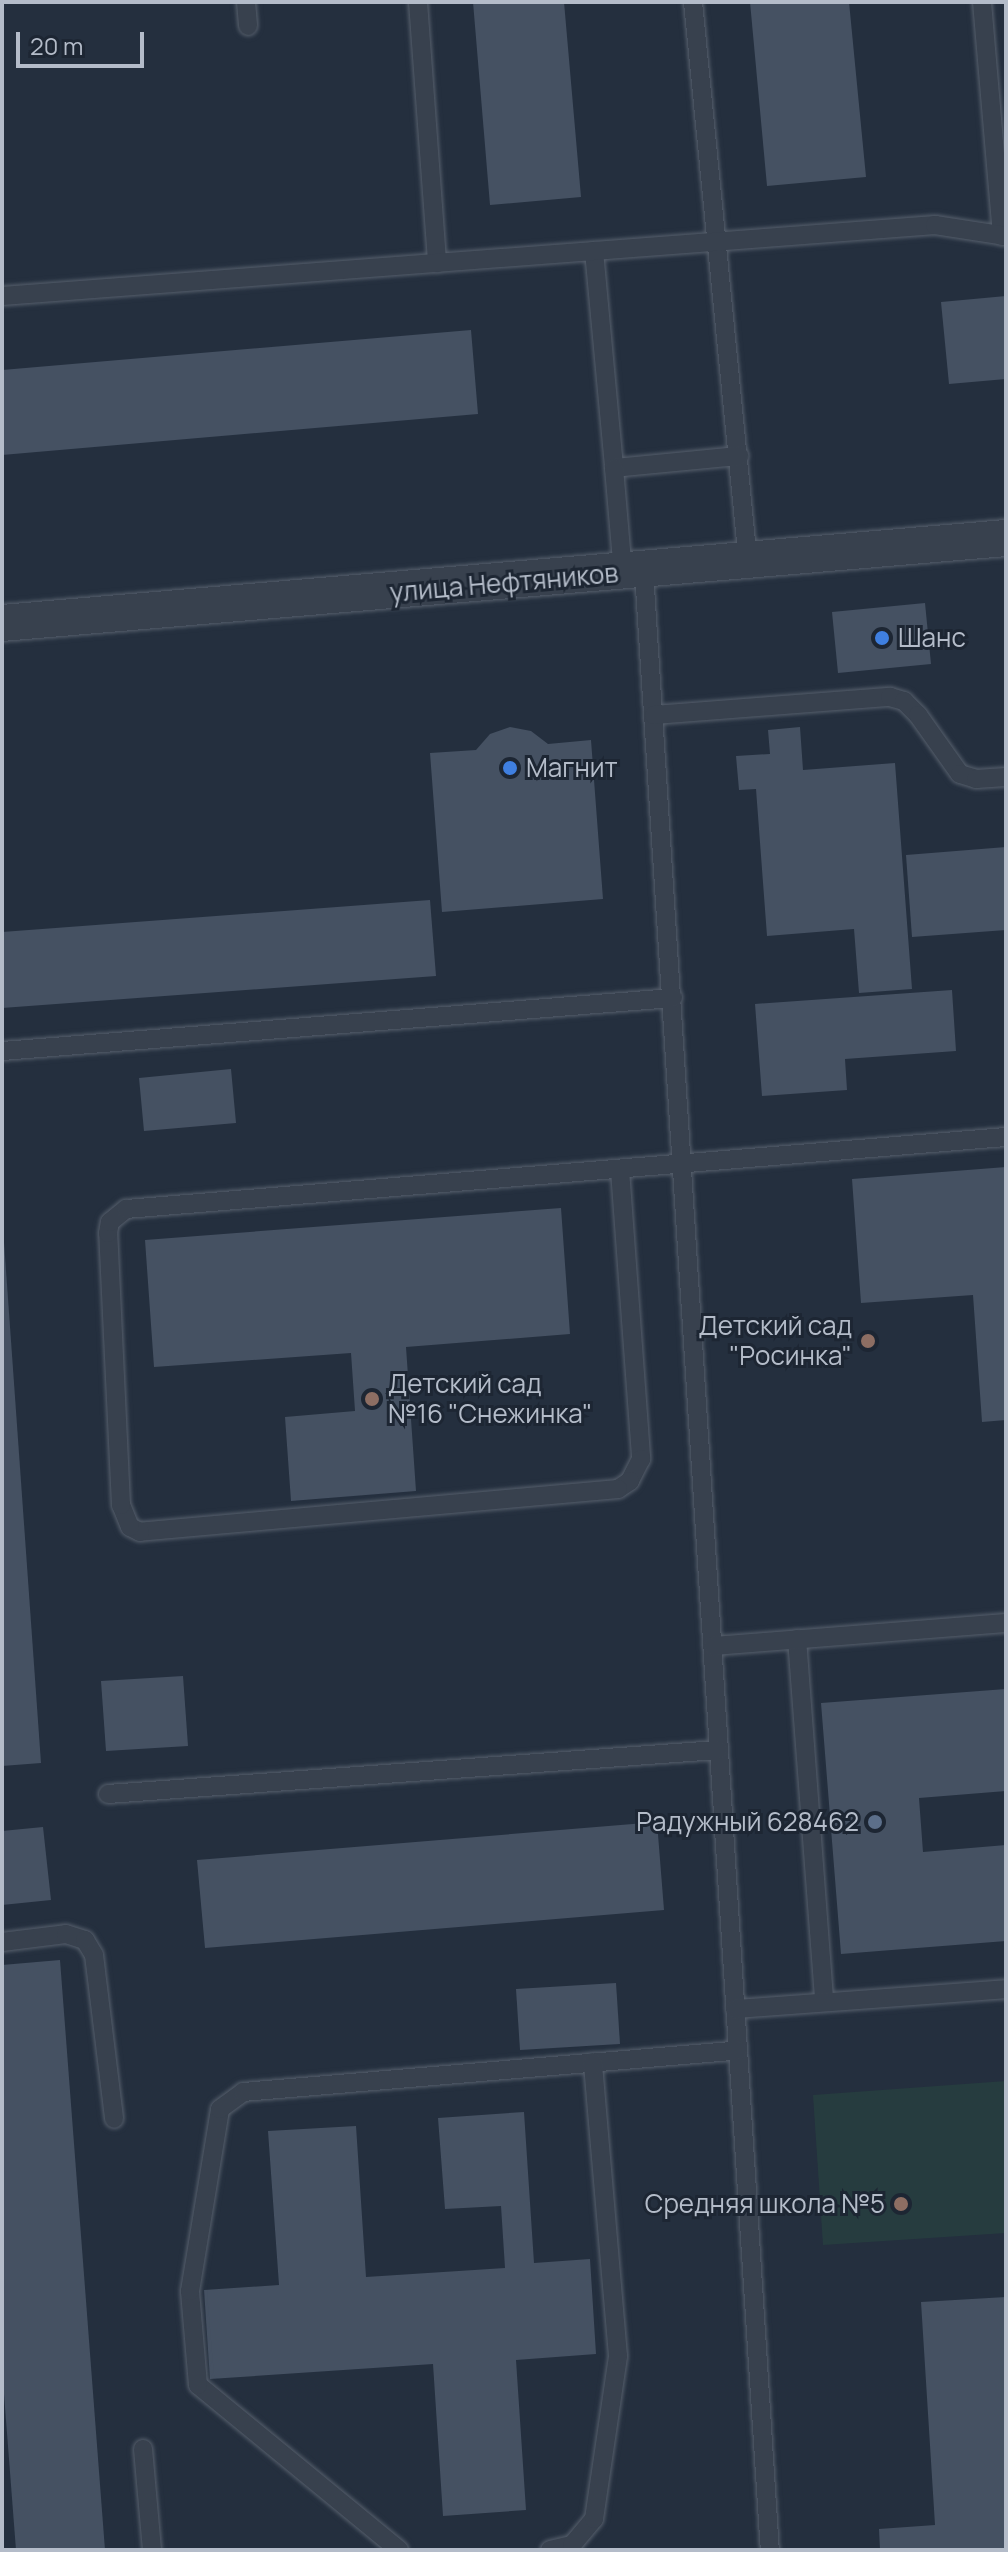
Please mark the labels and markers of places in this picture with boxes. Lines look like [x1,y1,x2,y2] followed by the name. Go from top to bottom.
[898,622,966,654] place label: Шанс
[873,629,891,647] marker: Шанс
[526,752,618,784] place label: Магнит
[501,759,519,777] marker: Магнит
[699,1310,852,1372] place label: Детский сад "Росинка"
[859,1332,877,1350] marker: Детский сад "Росинка"
[388,1368,592,1430] place label: Детский сад №16 "Снежинка"
[363,1390,381,1408] marker: Детский сад №16 "Снежинка"
[636,1806,859,1838] place label: Радужный 628462
[866,1813,884,1831] marker: Радужный 628462
[645,2188,885,2220] place label: Средняя школа №5
[892,2195,910,2213] marker: Средняя школа №5

